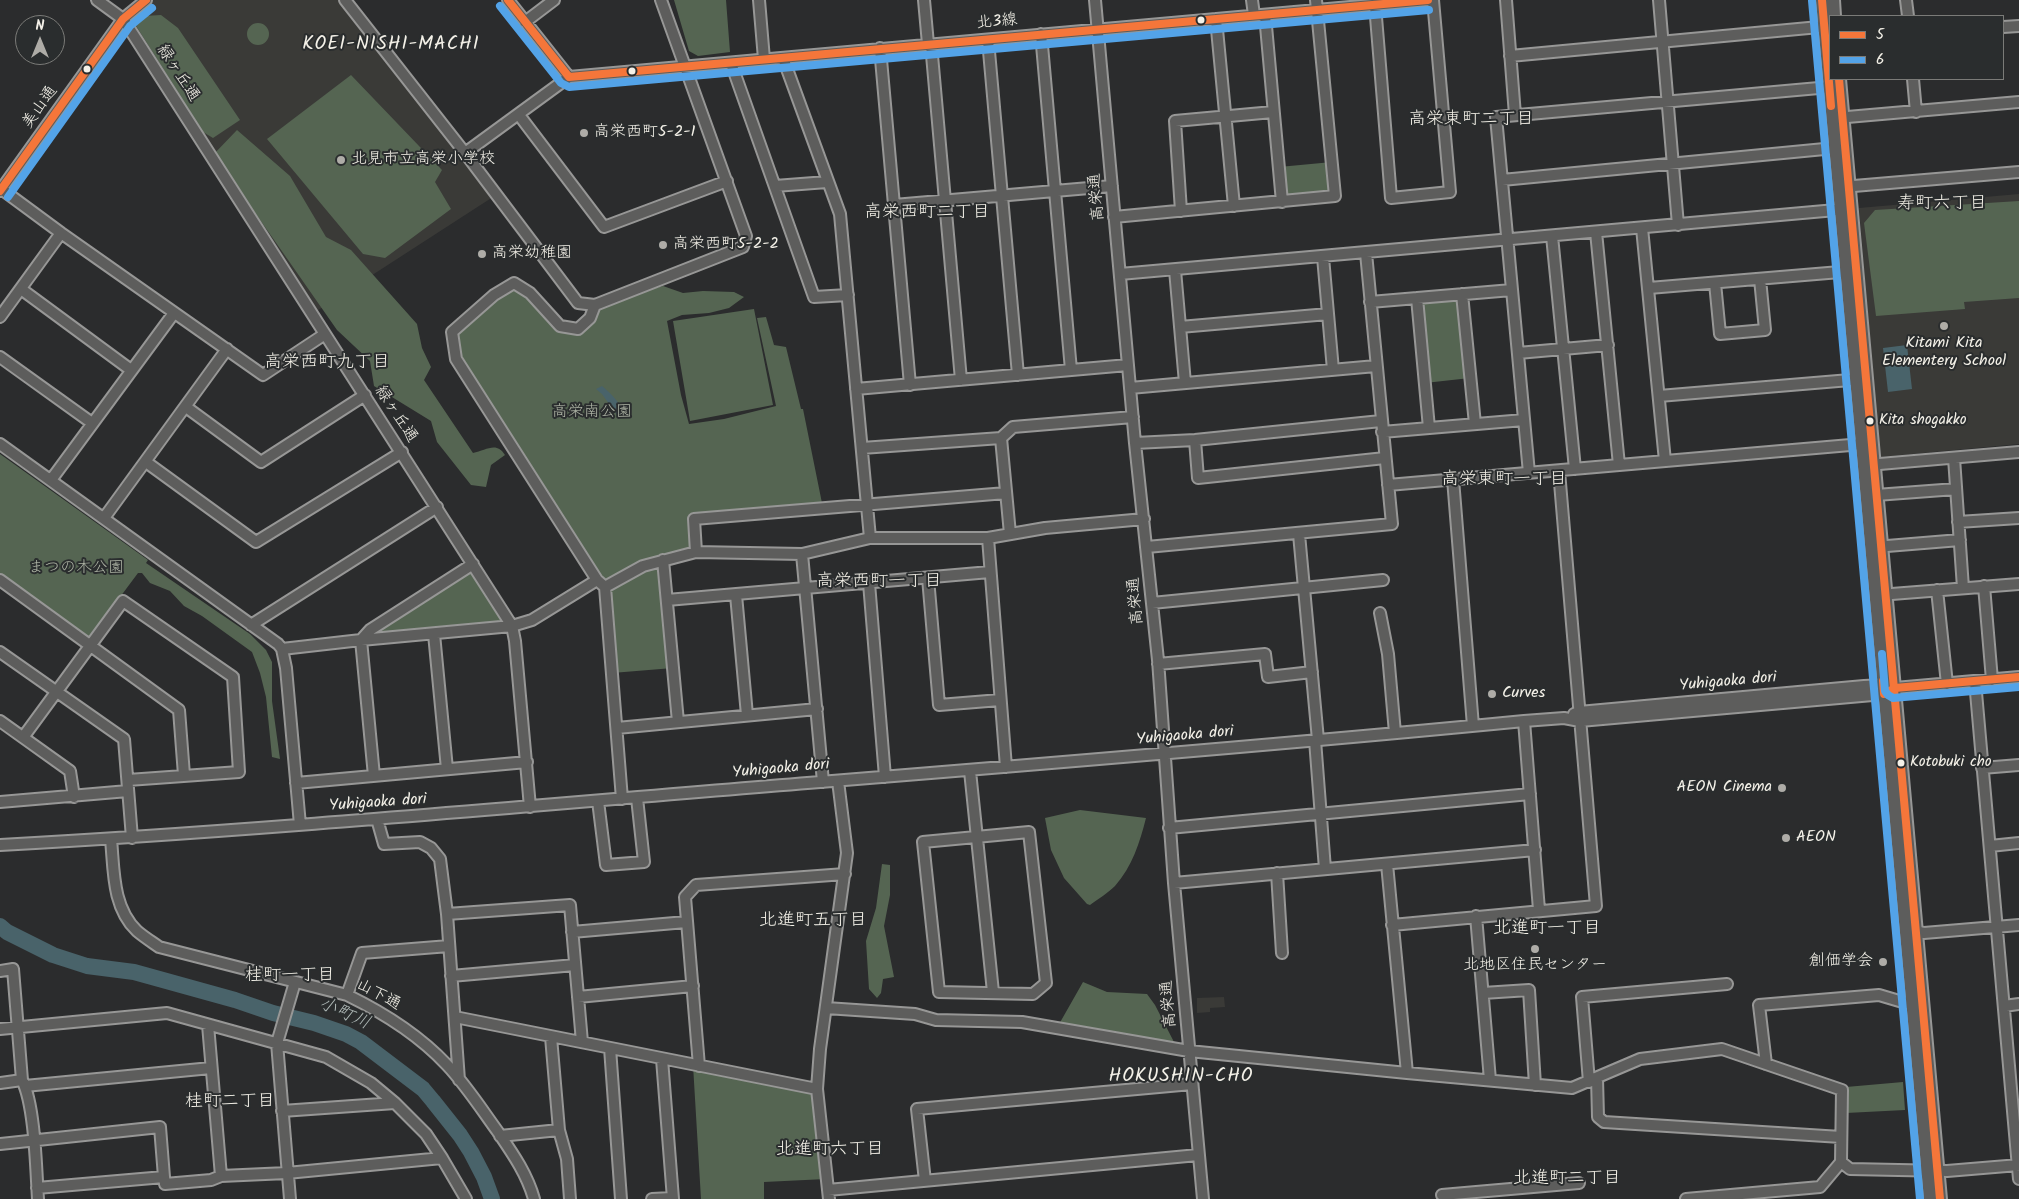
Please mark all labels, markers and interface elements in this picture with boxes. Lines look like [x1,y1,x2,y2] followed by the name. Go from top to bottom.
[976,11,1018,35] street label: 北3線
[15,15,65,65] north arrow
[36,15,44,37] text: N
[1196,15,1206,25] unlabelled marker
[1829,15,2004,80] legend
[1876,23,1884,47] text: 5
[300,35,482,57] district label: KOEI-NISHI-MACHI
[152,42,202,106] street label: 緑ヶ丘通
[1876,48,1884,72] text: 6
[82,64,92,74] unlabelled marker
[627,66,637,76] unlabelled marker
[19,83,63,133] street label: 美山通
[1408,110,1534,132] district label: 高栄東町二丁目
[594,123,696,143] place label: 高栄西町5-2-1
[578,127,590,139] marker: 高栄西町5-2-1
[351,150,495,170] place label: 北見市立高栄小学校
[335,154,347,166] marker: 北見市立高栄小学校
[1086,172,1110,222] street label: 高栄通
[1897,194,1987,216] district label: 寿町六丁目
[864,203,990,225] district label: 高栄西町二丁目
[673,235,779,255] place label: 高栄西町5-2-2
[657,239,669,251] marker: 高栄西町5-2-2
[492,244,572,264] place label: 高栄幼稚園
[476,248,488,260] marker: 高栄幼稚園
[1938,320,1950,332] marker: Kitami Kita Elementery School
[1882,334,2006,372] place label: Kitami Kita Elementery School
[264,353,390,375] district label: 高栄西町九丁目
[370,383,420,447] street label: 緑ヶ丘通
[552,403,632,423] park label: 高栄南公園
[1879,412,1967,430] place label: Kita shogakko
[1865,416,1875,426] marker: Kita shogakko
[1441,470,1567,492] district label: 高栄東町一丁目
[28,559,124,579] park label: まつの木公園
[816,572,942,594] district label: 高栄西町一丁目
[1125,576,1149,626] street label: 高栄通
[1679,669,1777,697] street label: Yuhigaoka dori
[1502,684,1545,704] place label: Curves
[1486,688,1498,700] marker: Curves
[1136,723,1234,751] street label: Yuhigaoka dori
[1910,754,1991,772] place label: Kotobuki cho
[732,756,830,784] street label: Yuhigaoka dori
[1896,758,1906,768] marker: Kotobuki cho
[1676,778,1772,798] place label: AEON Cinema
[1776,782,1788,794] marker: AEON Cinema
[329,791,427,817] street label: Yuhigaoka dori
[1796,828,1836,848] place label: AEON
[1780,832,1792,844] marker: AEON
[759,911,867,933] district label: 北進町五丁目
[1493,919,1601,941] district label: 北進町一丁目
[1529,943,1541,955] marker: 北地区住民センター
[1809,952,1873,972] place label: 創価学会
[1463,956,1607,976] place label: 北地区住民センター
[1877,956,1889,968] marker: 創価学会
[245,966,335,988] district label: 桂町一丁目
[352,976,404,1016] street label: 山下通
[1158,979,1182,1029] street label: 高栄通
[315,994,373,1036] water label: 小町川
[1107,1067,1255,1089] district label: HOKUSHIN-CHO
[185,1092,275,1114] district label: 桂町二丁目
[776,1140,884,1162] district label: 北進町六丁目
[1513,1169,1621,1191] district label: 北進町二丁目

